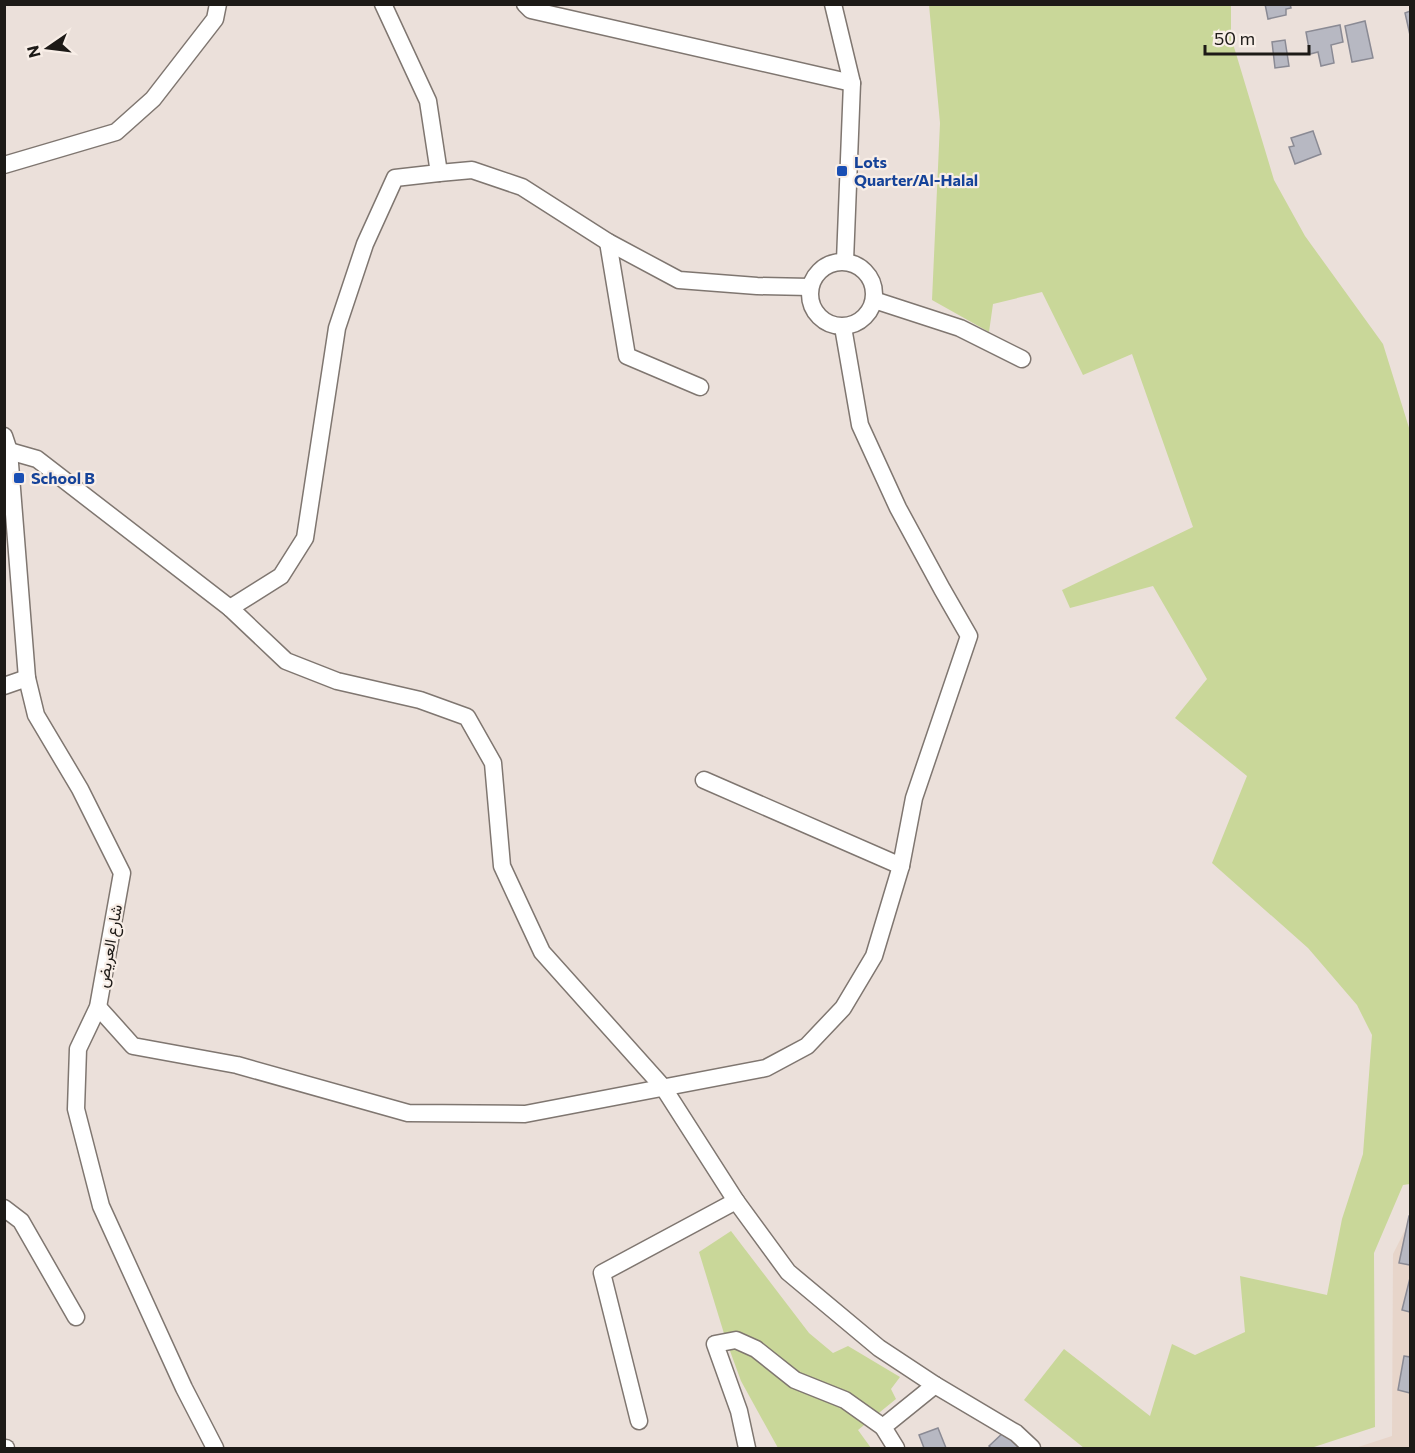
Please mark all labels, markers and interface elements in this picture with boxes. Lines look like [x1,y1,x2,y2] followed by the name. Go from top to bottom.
[18,18,78,78] north arrow
[1205,18,1308,56] scale bar
[1214,27,1255,49] text: 50 m
[22,44,44,60] text: N
[854,152,978,189] place label: Lots Quarter/Al-Halal
[835,164,849,178] marker: Lots Quarter/Al-Halal
[31,468,95,487] place label: School B
[12,471,26,485] marker: School B
[92,903,128,990] street label: شارع العريض

